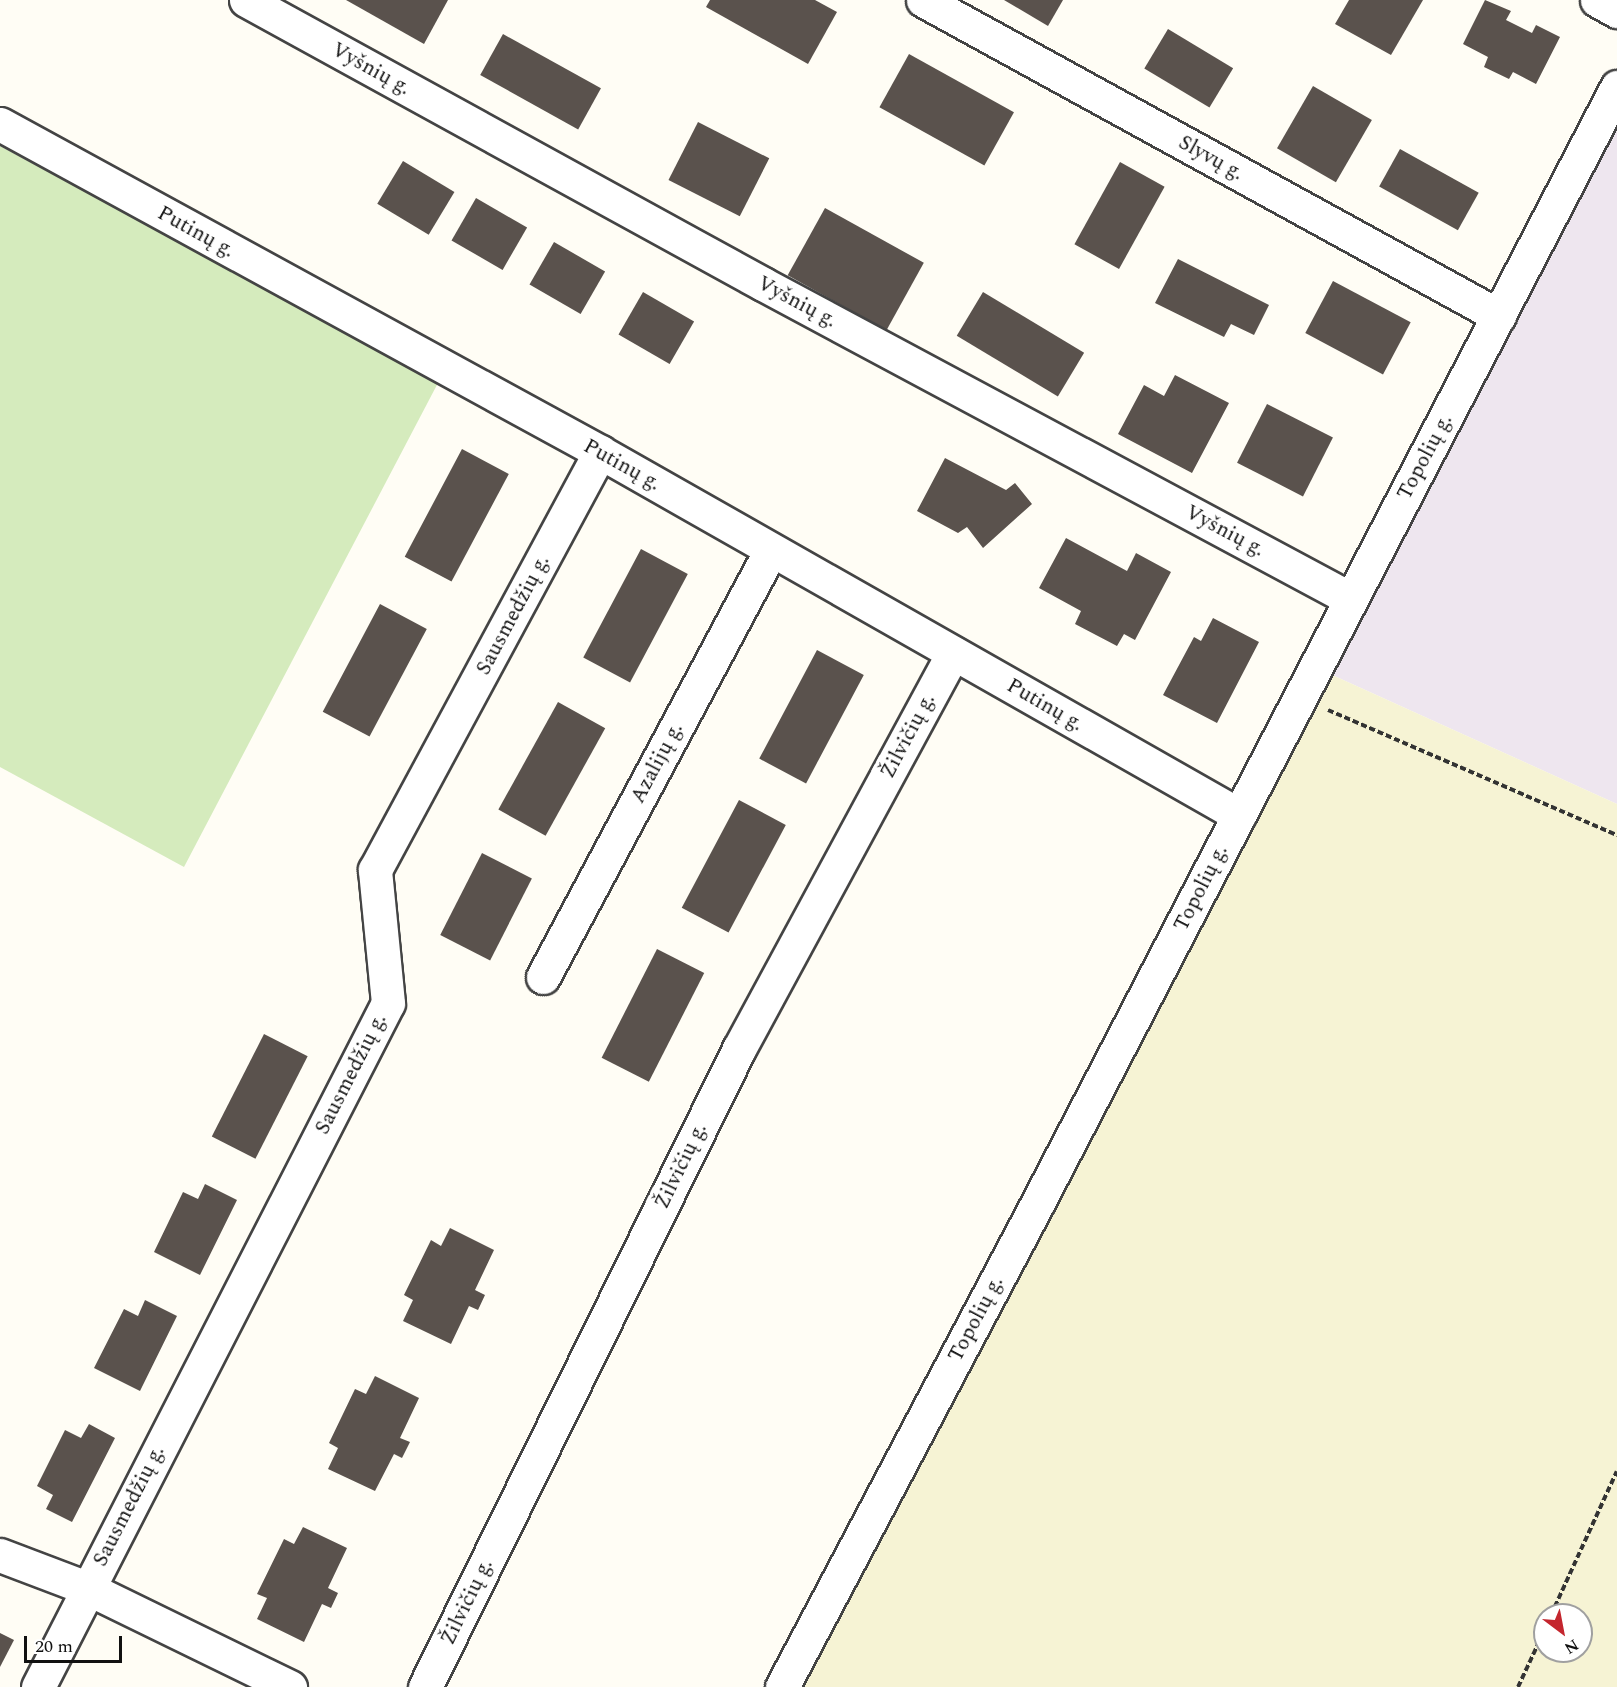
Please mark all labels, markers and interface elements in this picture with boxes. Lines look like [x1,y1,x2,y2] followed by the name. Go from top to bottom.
[327,37,415,101] street label: Vyšnių g.
[1174,130,1248,186] street label: Slyvų g.
[153,201,239,263] street label: Putinų g.
[753,271,841,333] street label: Vyšnių g.
[1392,410,1458,504] street label: Topolių g.
[579,434,665,496] street label: Putinų g.
[1181,500,1269,562] street label: Vyšnių g.
[471,551,555,679] street label: Sausmedžių g.
[1002,673,1088,737] street label: Putinų g.
[875,689,941,783] street label: Žilvičių g.
[625,718,689,808] street label: Azalijų g.
[1169,841,1233,935] street label: Topolių g.
[310,1009,392,1139] street label: Sausmedžių g.
[649,1119,713,1213] street label: Žilvičių g.
[943,1272,1009,1366] street label: Topolių g.
[88,1441,170,1571] street label: Sausmedžių g.
[435,1555,499,1649] street label: Žilvičių g.
[1533,1603,1593,1663] north arrow
[27,1624,124,1662] scale bar
[35,1633,73,1660] text: 20 m
[1560,1633,1583,1660] text: N

